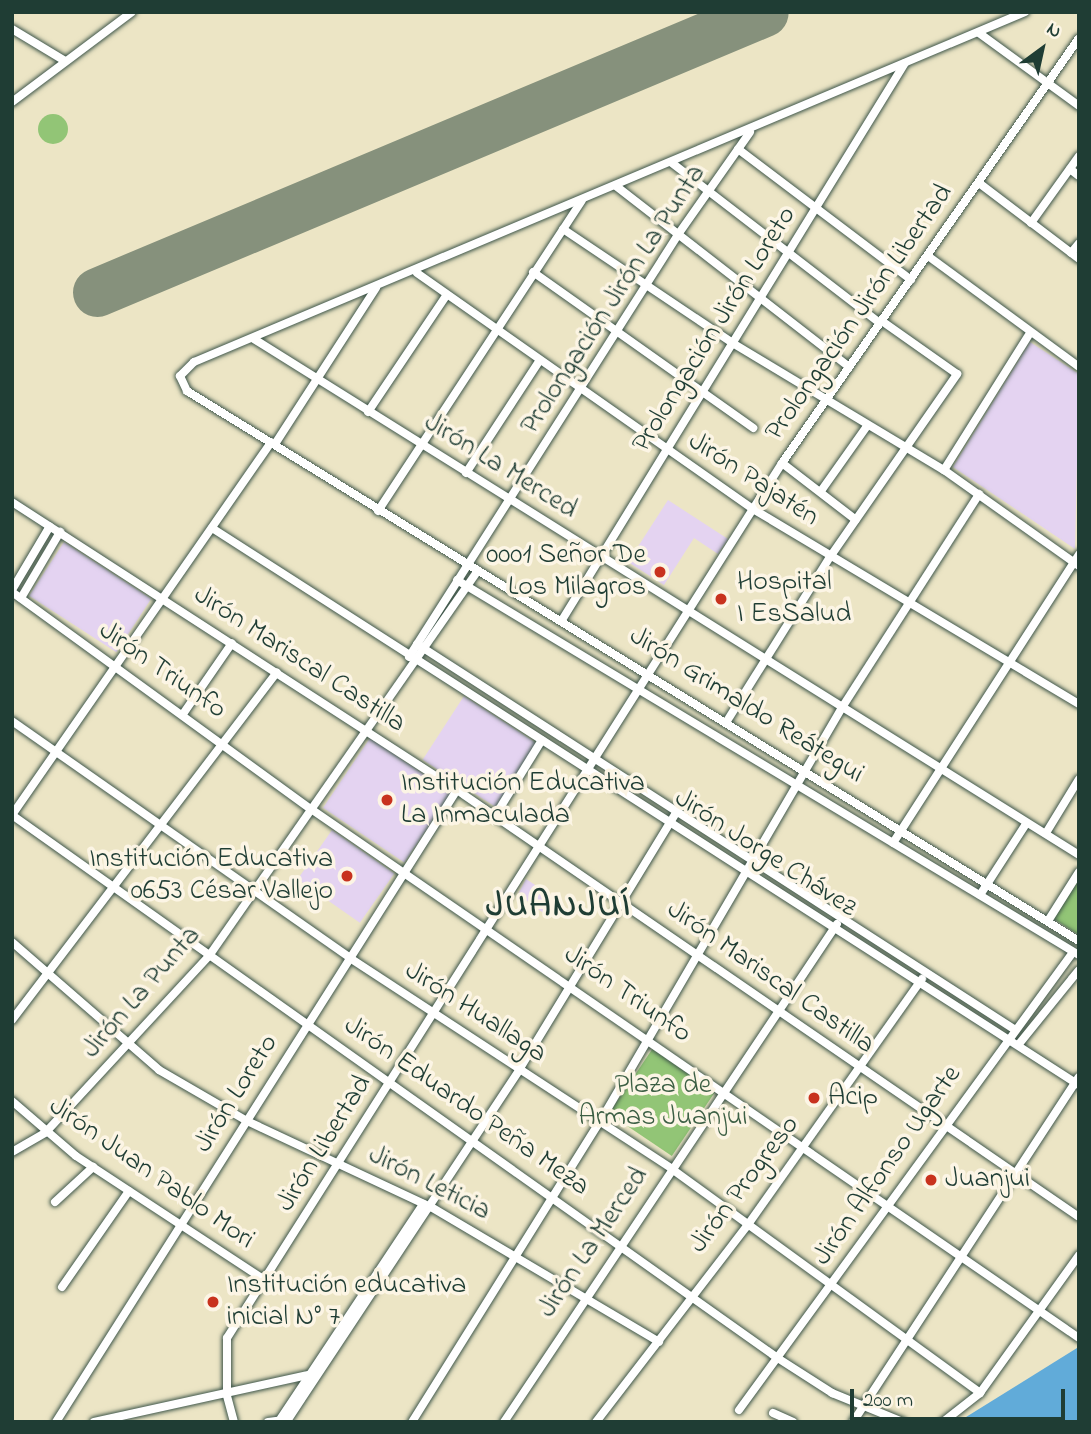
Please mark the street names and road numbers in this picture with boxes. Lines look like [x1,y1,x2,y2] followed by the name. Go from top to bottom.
[514,159,714,441] street label: Prolongación Jirón La Punta
[759,178,961,448] street label: Prolongación Jirón Libertad
[626,201,804,459] street label: Prolongación Jirón Loreto
[417,407,583,527] street label: Jirón La Merced
[681,425,825,535] street label: Jirón Pajatén
[187,579,411,741] street label: Jirón Mariscal Castilla
[92,615,232,727] street label: Jirón Triunfo
[622,620,870,792] street label: Jirón Grimaldo Reátegui
[668,783,862,925] street label: Jirón Jorge Chávez
[660,894,880,1062] street label: Jirón Mariscal Castilla
[76,920,208,1066] street label: Jirón La Punta
[557,939,697,1051] street label: Jirón Triunfo
[398,955,552,1071] street label: Jirón Huallaga
[337,1010,595,1204] street label: Jirón Eduardo Peña Meza
[188,1029,286,1159] street label: Jirón Loreto
[806,1060,970,1272] street label: Jirón Alfonso Ugarte
[270,1070,380,1218] street label: Jirón Libertad
[42,1090,260,1258] street label: Jirón Juan Pablo Mori
[682,1110,808,1260] street label: Jirón Progreso
[362,1139,496,1229] street label: Jirón Leticia
[531,1161,657,1325] street label: Jirón La Merced

